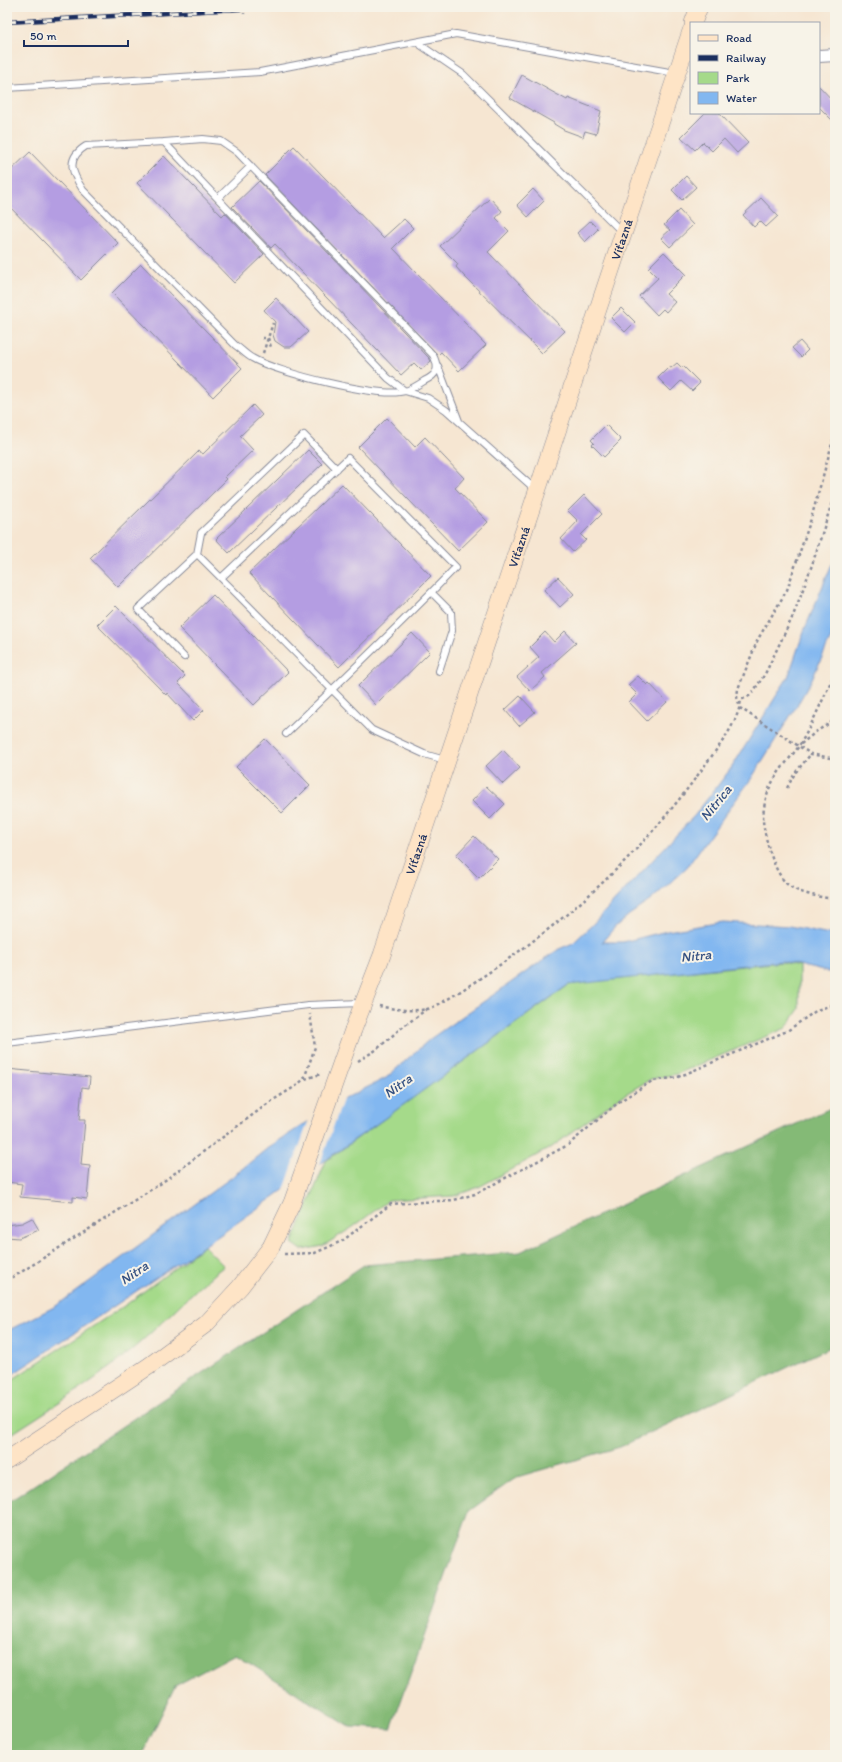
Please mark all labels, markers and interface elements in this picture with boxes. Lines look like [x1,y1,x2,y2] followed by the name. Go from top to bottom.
[24,22,128,48] scale bar
[690,22,820,114] legend
[30,29,56,43] text: 50 m
[726,31,752,45] text: Road
[726,51,766,65] text: Railway
[726,71,750,85] text: Park
[726,91,757,105] text: Water
[607,217,635,262] street label: Víťazná
[505,524,532,569] street label: Víťazná
[696,781,736,824] water label: Nitrica
[402,831,430,876] street label: Víťazná
[680,946,713,966] water label: Nitra
[381,1070,416,1102] water label: Nitra
[117,1257,152,1289] water label: Nitra

